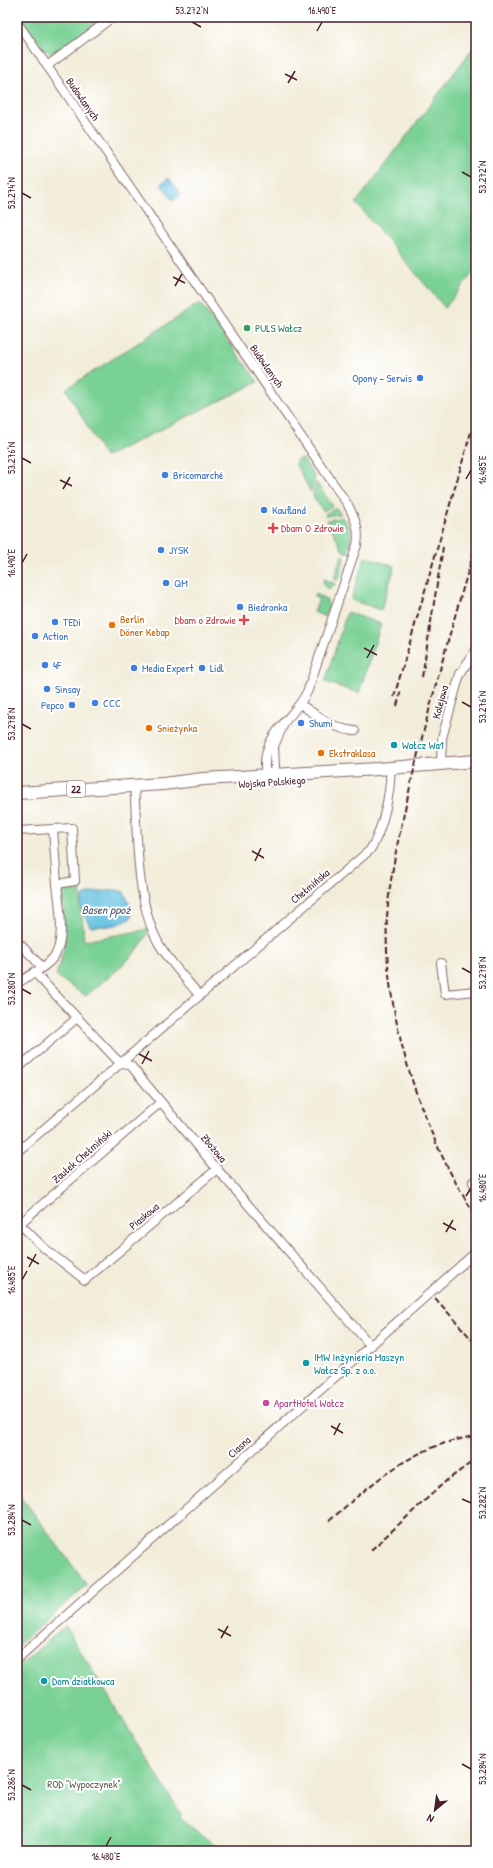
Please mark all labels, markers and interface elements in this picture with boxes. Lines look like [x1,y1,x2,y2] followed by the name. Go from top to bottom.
[176,4,208,17] text: 53.272°N
[308,4,337,17] text: 16.490°E
[63,75,103,124] street label: Budowlanych
[476,161,489,193] text: 53.272°N
[5,177,18,209] text: 53.274°N
[255,321,303,335] place label: PULS Wałcz
[242,323,252,333] marker: PULS Wałcz
[247,342,287,391] street label: Budowlanych
[352,371,412,385] place label: Opony - Serwis
[415,373,425,383] marker: Opony - Serwis
[5,442,18,474] text: 53.276°N
[476,455,489,484] text: 16.485°E
[173,468,224,482] place label: Bricomarché
[160,470,170,480] marker: Bricomarché
[272,503,306,517] place label: Kaufland
[259,505,269,515] marker: Kaufland
[281,521,345,535] place label: Dbam O Zdrowie
[268,523,278,533] marker: Dbam O Zdrowie
[169,543,189,557] place label: JYSK
[156,545,166,555] marker: JYSK
[5,548,18,577] text: 16.490°E
[174,576,188,590] place label: QM
[161,578,171,588] marker: QM
[248,600,288,614] place label: Biedronka
[235,602,245,612] marker: Biedronka
[120,612,170,639] place label: Berlin Döner Kebap
[174,613,237,627] place label: Dbam o Zdrowie
[63,615,81,629] place label: TEDi
[239,615,249,625] marker: Dbam o Zdrowie
[50,617,60,627] marker: TEDi
[107,620,117,630] marker: Berlin Döner Kebap
[43,629,68,643] place label: Action
[30,631,40,641] marker: Action
[53,658,62,672] place label: 4F
[40,660,50,670] marker: 4F
[142,661,194,675] place label: Media Expert
[210,661,224,675] place label: Lidl
[129,663,139,673] marker: Media Expert
[197,663,207,673] marker: Lidl
[55,682,81,696] place label: Sinsay
[429,683,451,720] street label: Kolejowa
[42,684,52,694] marker: Sinsay
[476,691,489,723] text: 53.276°N
[103,696,121,710] place label: CCC
[41,698,65,712] place label: Pepco
[90,698,100,708] marker: CCC
[67,700,77,710] marker: Pepco
[5,708,18,740] text: 53.278°N
[309,716,333,730] place label: Shumi
[296,718,306,728] marker: Shumi
[157,721,198,735] place label: Snieżynka
[144,723,154,733] marker: Snieżynka
[402,738,444,752] place label: Wałcz Wa1
[389,740,399,750] marker: Wałcz Wa1
[329,746,376,760] place label: Ekstraklasa
[316,748,326,758] marker: Ekstraklasa
[238,773,306,791] street label: Wojska Polskiego
[67,781,85,797] road number: 22
[287,865,333,907] street label: Chełmińska
[82,901,131,918] water label: Basen ppoż
[476,957,489,989] text: 53.278°N
[5,973,18,1005] text: 53.280°N
[49,1126,115,1186] street label: Zaułek Chełmiński
[198,1131,230,1166] street label: Zbożowa
[476,1173,489,1203] text: 16.480°E
[126,1199,162,1233] street label: Piaskowa
[5,1265,18,1294] text: 16.485°E
[314,1350,404,1377] place label: IMW Inżynieria Maszyn Wałcz Sp. z o.o.
[301,1358,311,1368] marker: IMW Inżynieria Maszyn Wałcz Sp. z o.o.
[274,1396,344,1410] place label: ApartHotel Wałcz
[261,1398,271,1408] marker: ApartHotel Wałcz
[225,1433,254,1461] street label: Ciasna
[476,1487,489,1519] text: 53.282°N
[5,1504,18,1536] text: 53.284°N
[52,1674,115,1688] place label: Dom działkowca
[39,1676,49,1686] marker: Dom działkowca
[476,1753,489,1785] text: 53.284°N
[5,1769,18,1801] text: 53.286°N
[47,1777,121,1791] park label: ROD "Wypoczynek"
[415,1790,455,1830] north arrow
[424,1811,436,1826] text: N
[91,1850,121,1863] text: 16.480°E

